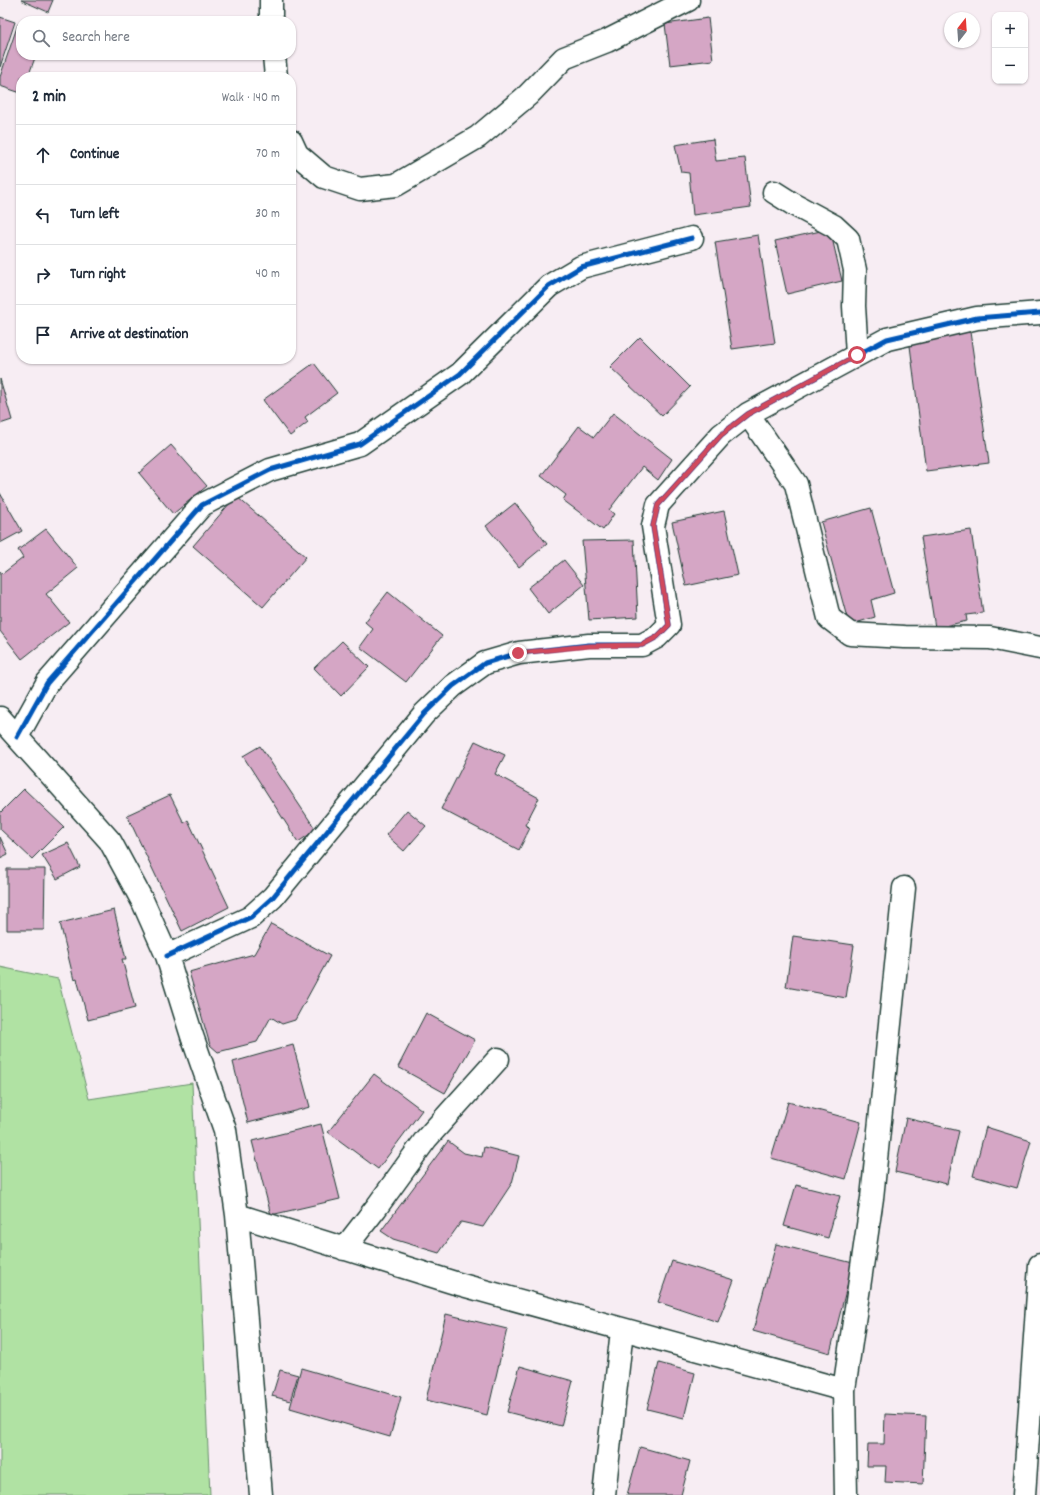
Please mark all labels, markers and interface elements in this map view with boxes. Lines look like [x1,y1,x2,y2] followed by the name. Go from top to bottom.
[944,12,980,48] north arrow
[992,12,1028,84] map controls
[992,12,1028,48] button: +
[16,16,296,60] search box
[30,27,52,49] icon: search
[62,27,130,49] text: Search here
[992,48,1028,84] button: −
[32,86,66,110] text: 2 min
[222,89,280,108] text: Walk · 140 m
[32,144,54,166] icon: ahead
[70,144,119,166] text: Continue
[256,145,280,164] text: 70 m
[32,204,54,226] icon: left
[70,204,119,226] text: Turn left
[255,205,280,224] text: 30 m
[32,264,54,286] icon: right
[70,264,126,286] text: Turn right
[256,265,280,284] text: 40 m
[32,324,54,346] icon: arrive
[70,324,188,346] text: Arrive at destination
[848,346,866,364] route start
[509,644,527,662] route end

